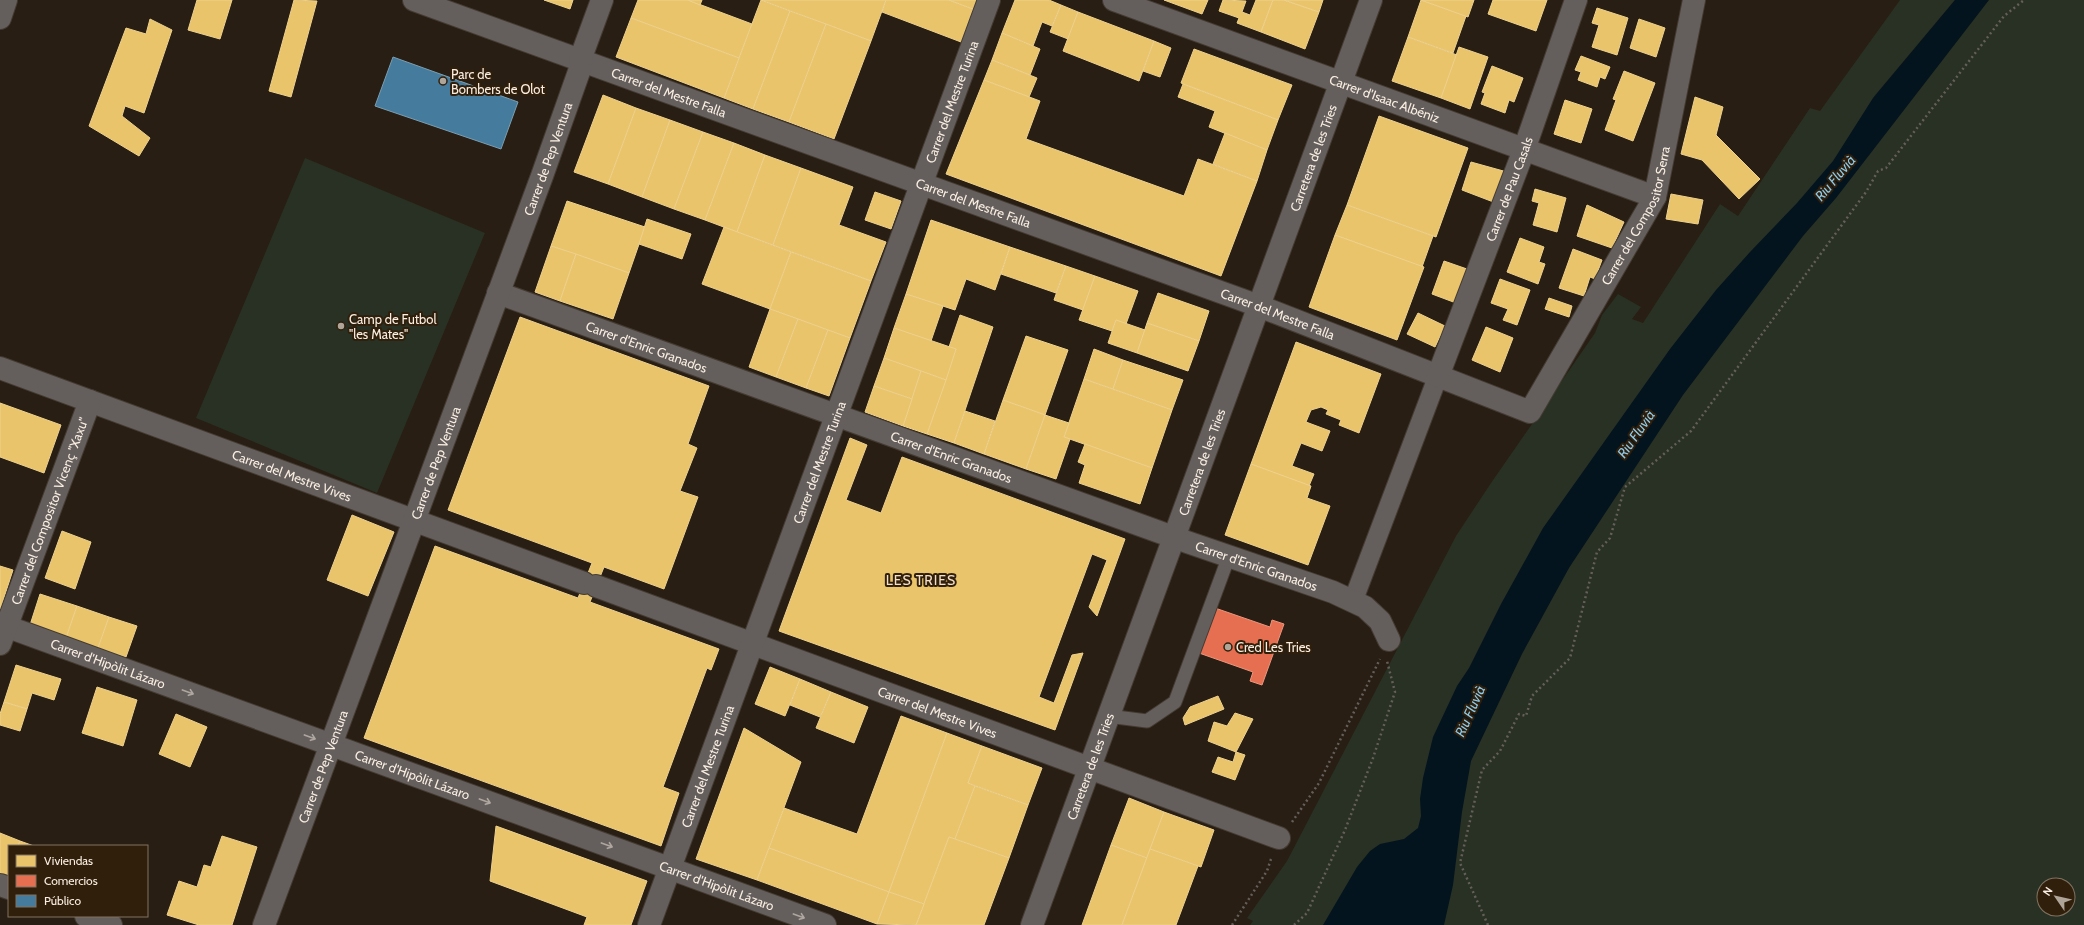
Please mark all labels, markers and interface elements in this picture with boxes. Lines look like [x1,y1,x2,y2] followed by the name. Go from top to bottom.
[922,38,982,165] street label: Carrer del Mestre Turina
[609,64,729,121] street label: Carrer del Mestre Falla
[451,66,545,97] place label: Parc de Bombers de Olot
[1327,71,1442,126] street label: Carrer d'Isaac Albéniz
[438,76,448,86] marker: Parc de Bombers de Olot
[520,99,576,218] street label: Carrer de Pep Ventura
[1286,102,1340,214] street label: Carretera de les Tries
[1482,134,1536,244] street label: Carrer de Pau Casals
[1598,144,1673,288] street label: Carrer del Compositor Serra
[1811,151,1859,205] water label: Riu Fluvià
[914,174,1034,231] street label: Carrer del Mestre Falla
[1218,285,1338,343] street label: Carrer del Mestre Falla
[349,311,437,342] place label: Camp de Futbol "les Mates"
[584,317,710,376] street label: Carrer d'Enric Granados
[336,321,346,331] marker: Camp de Futbol "les Mates"
[789,398,849,526] street label: Carrer del Mestre Turina
[407,403,464,522] street label: Carrer de Pep Ventura
[1175,406,1229,518] street label: Carretera de les Tries
[1613,407,1659,461] water label: Riu Fluvià
[7,415,91,607] street label: Carrer del Compositor Vicenç "Xaxu"
[888,428,1015,486] street label: Carrer d'Enric Granados
[230,446,354,505] street label: Carrer del Mestre Vives
[1193,537,1320,594] street label: Carrer d'Enric Granados
[886,571,956,589] district label: LES TRIES
[48,635,168,692] street label: Carrer d'Hipòlit Lázaro
[1236,639,1311,655] place label: Cred Les Tries
[1223,642,1233,652] marker: Cred Les Tries
[876,683,1000,742] street label: Carrer del Mestre Vives
[1451,683,1489,739] water label: Riu Fluvià
[181,689,193,697] one-way arrow
[677,702,737,830] street label: Carrer del Mestre Turina
[295,707,351,825] street label: Carrer de Pep Ventura
[1063,710,1117,822] street label: Carretera de les Tries
[303,733,315,741] one-way arrow
[353,746,472,803] street label: Carrer d'Hipòlit Lázaro
[479,797,491,805] one-way arrow
[601,842,613,850] one-way arrow
[8,845,148,917] legend
[44,853,93,868] text: Viviendas
[657,857,776,914] street label: Carrer d'Hipòlit Lázaro
[44,873,98,888] text: Comercios
[2036,877,2076,917] north arrow
[2040,884,2056,899] text: N
[44,893,81,908] text: Público
[793,912,805,920] one-way arrow

